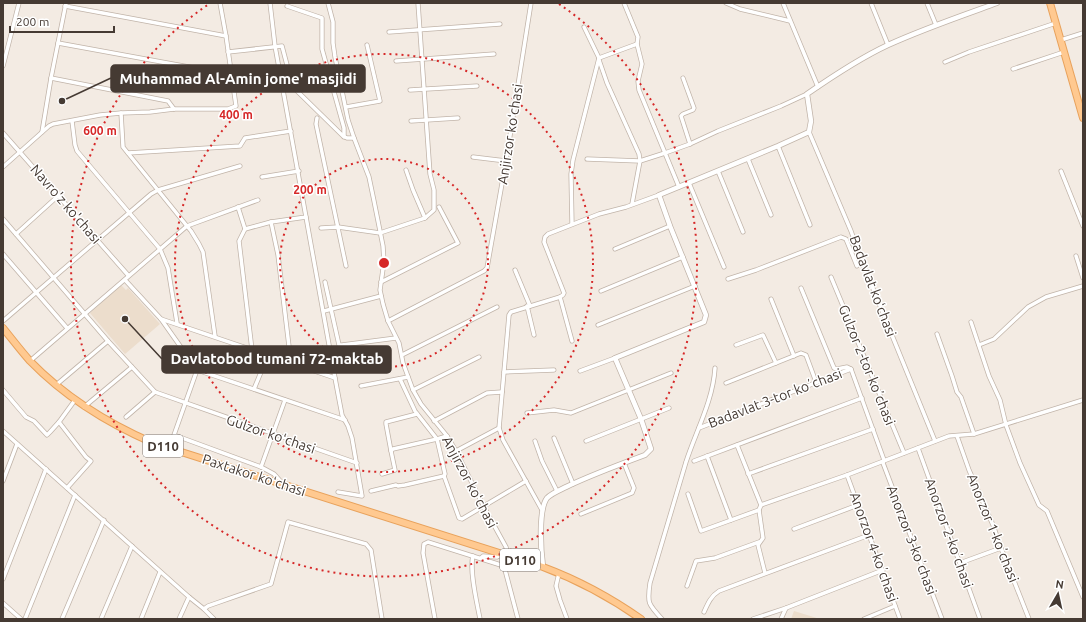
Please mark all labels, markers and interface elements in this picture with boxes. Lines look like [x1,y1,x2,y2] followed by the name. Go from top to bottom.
[10,8,114,34] scale bar
[16,15,49,28] text: 200 m
[111,65,365,92] callout: Muhammad Al-Amin jome' masjidi
[119,70,357,87] text: Muhammad Al-Amin jome' masjidi
[494,83,526,185] street label: Anjirzor koʻchasi
[219,108,253,121] text: 400 m
[83,124,117,137] text: 600 m
[27,161,105,247] street label: Navro'z ko'chasi
[293,183,327,196] text: 200 m
[846,233,900,339] street label: Badavlat koʻchasi
[377,256,391,270] centre of rings
[836,302,898,428] street label: Gulzor 2-tor koʼchasi
[162,346,391,373] callout: Davlatobod tumani 72-maktab
[170,350,384,367] text: Davlatobod tumani 72-maktab
[706,365,844,431] street label: Badavlat 3-tor koʼchasi
[224,411,318,457] street label: Gulzor koʻchasi
[439,433,501,531] street label: Anjirzor koʻchasi
[143,435,183,457] road number: D110
[200,451,308,499] street label: Paxtakor koʻchasi
[964,471,1022,585] street label: Аnorzor 1-koʼchasi
[922,476,976,590] street label: Аnorzor 2-koʼchasi
[884,483,940,597] street label: Аnorzor 3-koʼchasi
[847,490,901,604] street label: Аnorzor 4-koʼchasi
[500,549,540,571] road number: D110
[1038,574,1078,614] north arrow
[1055,578,1065,591] text: N

